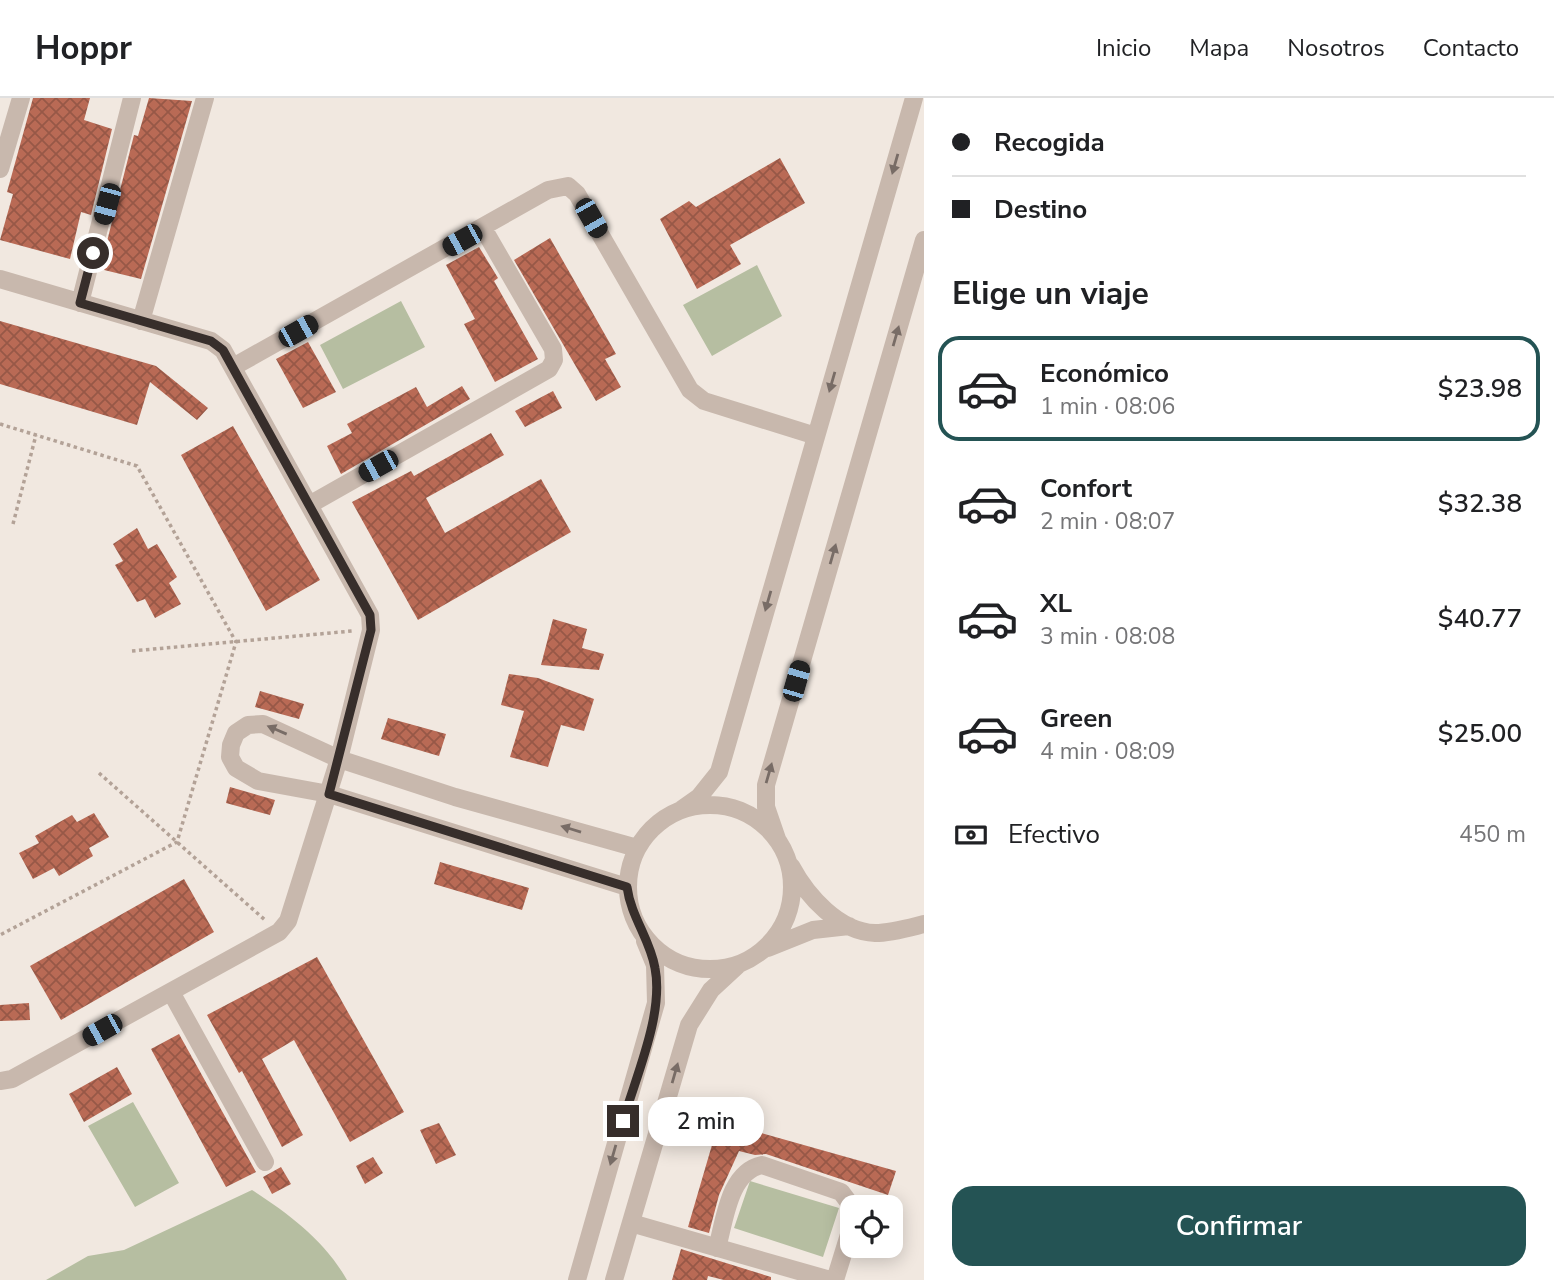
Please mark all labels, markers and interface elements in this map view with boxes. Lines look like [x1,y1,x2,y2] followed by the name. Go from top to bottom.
[35,26,132,71] text: Hoppr
[1096,32,1151,64] text: Inicio
[1189,32,1249,64] text: Mapa
[1287,32,1385,64] text: Nosotros
[1423,32,1519,64] text: Contacto
[994,125,1105,160] text: Recogida
[890,153,900,174] one-way arrow
[92,181,123,227] car
[994,192,1087,227] text: Destino
[572,195,611,241] car
[439,221,486,259] car
[77,237,109,269] route start
[952,272,1149,315] text: Elige un viaje
[275,312,322,350] car
[891,325,902,347] one-way arrow
[1040,356,1169,391] text: Económico
[956,357,1019,420] icon: car
[1438,371,1522,406] text: $23.98
[826,372,836,393] one-way arrow
[1040,391,1175,422] text: 1 min · 08:06
[355,447,402,485] car
[1040,471,1132,506] text: Confort
[956,472,1019,535] icon: car
[1438,486,1522,521] text: $32.38
[1040,506,1175,537] text: 2 min · 08:07
[828,544,838,565] one-way arrow
[1040,586,1072,621] text: XL
[956,587,1019,650] icon: car
[763,590,773,611] one-way arrow
[1438,601,1522,636] text: $40.77
[1040,621,1175,652] text: 3 min · 08:08
[781,658,812,704] car
[1040,701,1113,736] text: Green
[956,702,1019,765] icon: car
[1438,716,1522,751] text: $25.00
[267,724,288,735] one-way arrow
[1040,736,1175,767] text: 4 min · 08:09
[765,762,775,783] one-way arrow
[952,816,990,854] icon: cash
[1008,817,1100,852] text: Efectivo
[1459,819,1526,850] text: 450 m
[561,823,582,833] one-way arrow
[79,1011,126,1049] car
[670,1063,680,1084] one-way arrow
[648,1096,763,1146] callout: 2 min
[607,1105,639,1137] route end
[677,1106,735,1137] text: 2 min
[608,1145,618,1166] one-way arrow
[952,1186,1526,1266] button: Confirmar
[840,1195,903,1258] map controls
[840,1195,903,1258] button: locate

